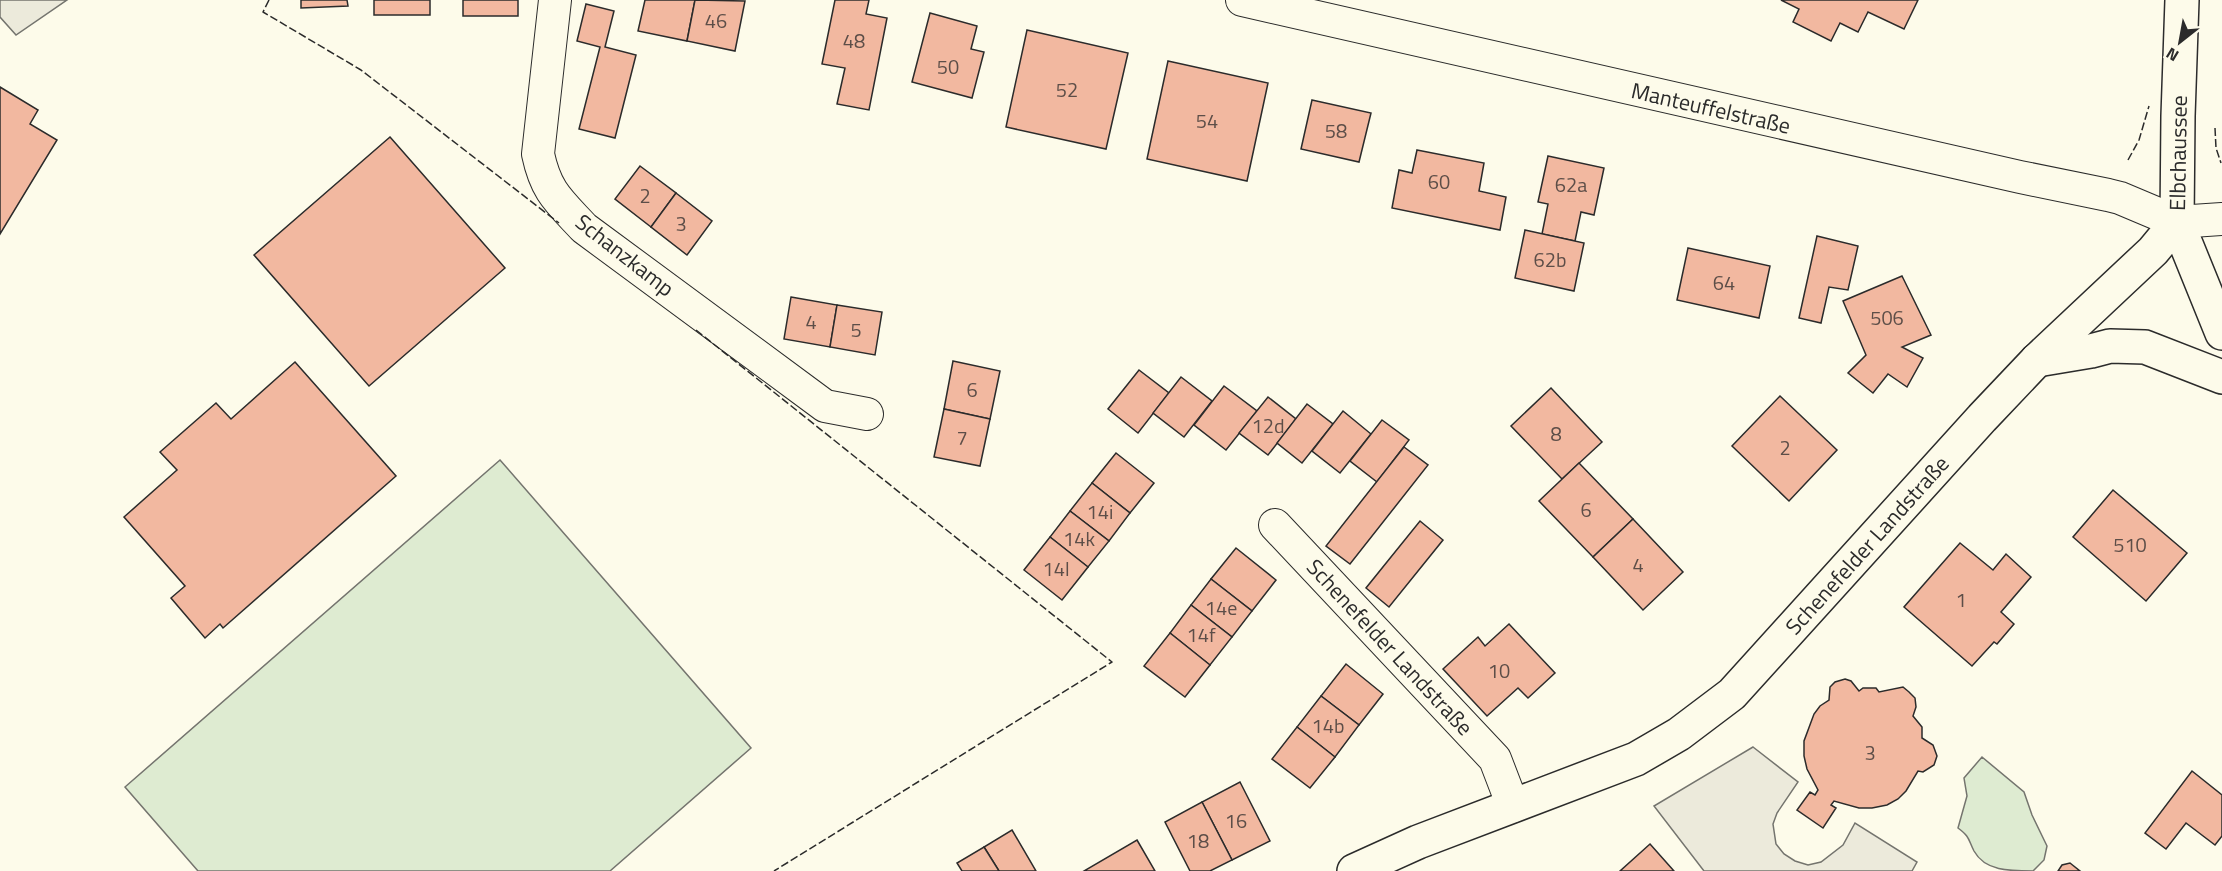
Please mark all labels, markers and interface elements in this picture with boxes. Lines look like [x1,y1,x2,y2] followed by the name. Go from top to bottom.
[705,5,727,36] house number: 46
[2150,12,2210,72] north arrow
[843,25,865,56] house number: 48
[2161,42,2183,68] text: N
[937,51,959,82] house number: 50
[1628,73,1794,143] street label: Manteuffelstraße
[1056,74,1078,105] house number: 52
[2160,95,2196,211] street label: Elbchaussee
[1196,105,1218,136] house number: 54
[1325,115,1347,146] house number: 58
[1428,166,1450,197] house number: 60
[1555,169,1587,200] house number: 62a
[639,180,651,211] house number: 2
[568,205,682,305] street label: Schanzkamp
[675,208,687,239] house number: 3
[1534,244,1566,275] house number: 62b
[1713,267,1735,298] house number: 64
[1870,302,1904,333] house number: 506
[805,306,817,337] house number: 4
[850,314,862,345] house number: 5
[966,374,978,405] house number: 6
[1252,410,1284,441] house number: 12d
[1550,418,1562,449] house number: 8
[956,422,968,453] house number: 7
[1779,432,1791,463] house number: 2
[1777,448,1957,642] street label: Schenefelder Landstraße
[1580,494,1592,525] house number: 6
[1087,496,1113,527] house number: 14i
[1063,523,1095,554] house number: 14k
[2113,529,2147,560] house number: 510
[1632,549,1644,580] house number: 4
[1299,551,1481,743] street label: Schenefelder Landstraße
[1042,553,1070,584] house number: 14l
[1955,584,1967,615] house number: 1
[1205,592,1237,623] house number: 14e
[1186,619,1216,650] house number: 14f
[1488,655,1510,686] house number: 10
[1312,710,1344,741] house number: 14b
[1864,737,1876,768] house number: 3
[1225,805,1247,836] house number: 16
[1187,825,1209,856] house number: 18

